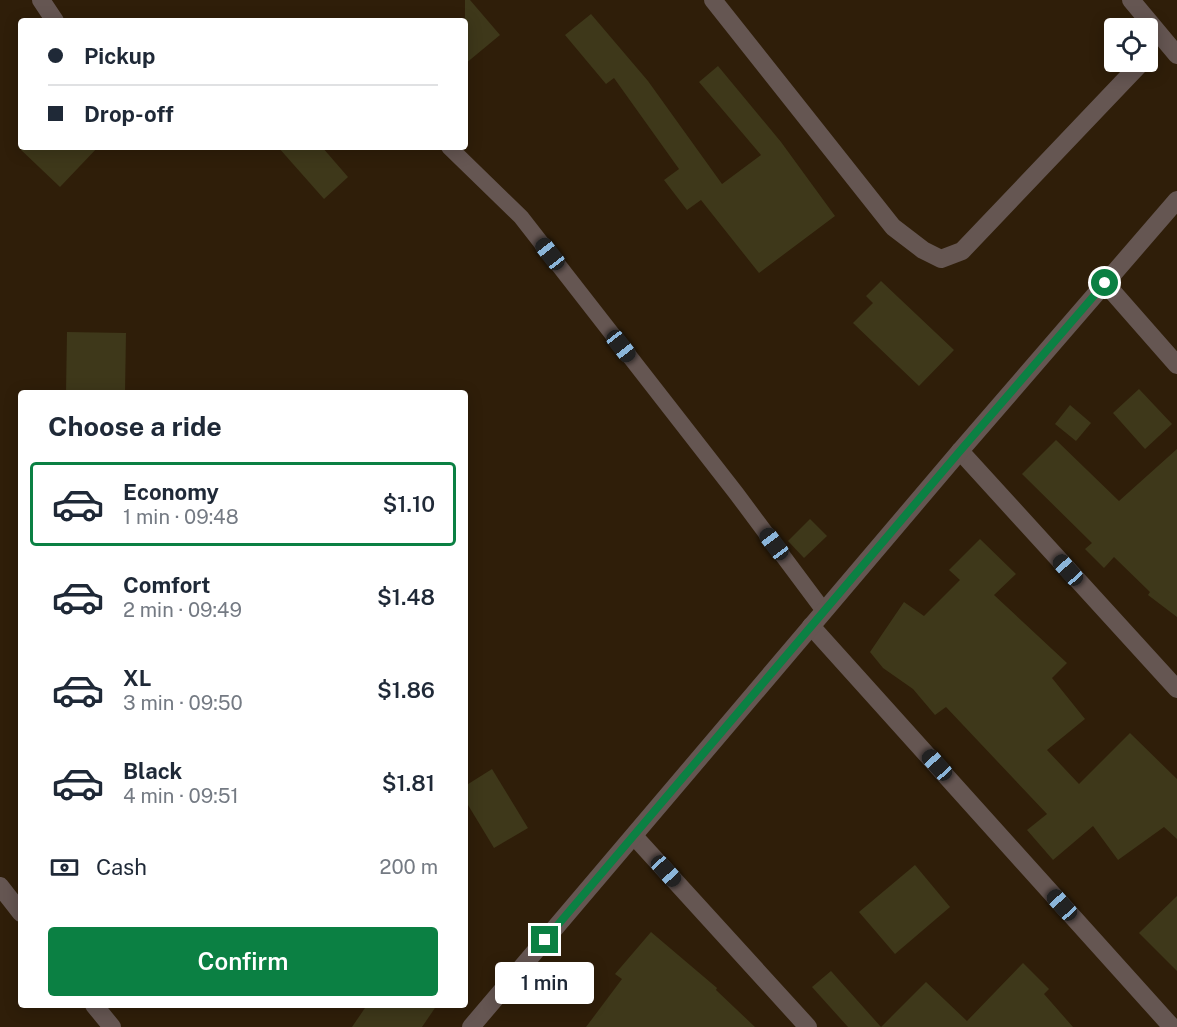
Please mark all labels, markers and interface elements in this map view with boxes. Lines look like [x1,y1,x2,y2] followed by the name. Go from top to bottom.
[1104,18,1158,72] map controls
[1104,18,1158,72] button: locate
[84,43,155,69] text: Pickup
[84,101,174,127] text: Drop-off
[532,234,568,274] car
[1091,269,1118,296] route start
[603,326,639,366] car
[48,410,222,442] text: Choose a ride
[51,477,105,531] icon: car
[123,479,219,505] text: Economy
[382,491,435,517] text: $1.10
[123,505,239,529] text: 1 min · 09:48
[756,524,792,564] car
[1049,551,1087,589] car
[51,570,105,624] icon: car
[123,572,210,598] text: Comfort
[377,584,435,610] text: $1.48
[123,598,242,622] text: 2 min · 09:49
[51,663,105,717] icon: car
[123,665,151,691] text: XL
[377,677,435,703] text: $1.86
[123,691,243,715] text: 3 min · 09:50
[918,746,956,784] car
[51,756,105,810] icon: car
[123,758,182,784] text: Black
[382,770,435,796] text: $1.81
[123,784,239,808] text: 4 min · 09:51
[48,851,81,884] icon: cash
[647,852,685,890] car
[96,854,147,880] text: Cash
[380,855,438,879] text: 200 m
[1043,886,1081,924] car
[531,926,558,953] route end
[48,927,438,996] button: Confirm
[496,961,594,1003] callout: 1 min
[521,971,568,995] text: 1 min

